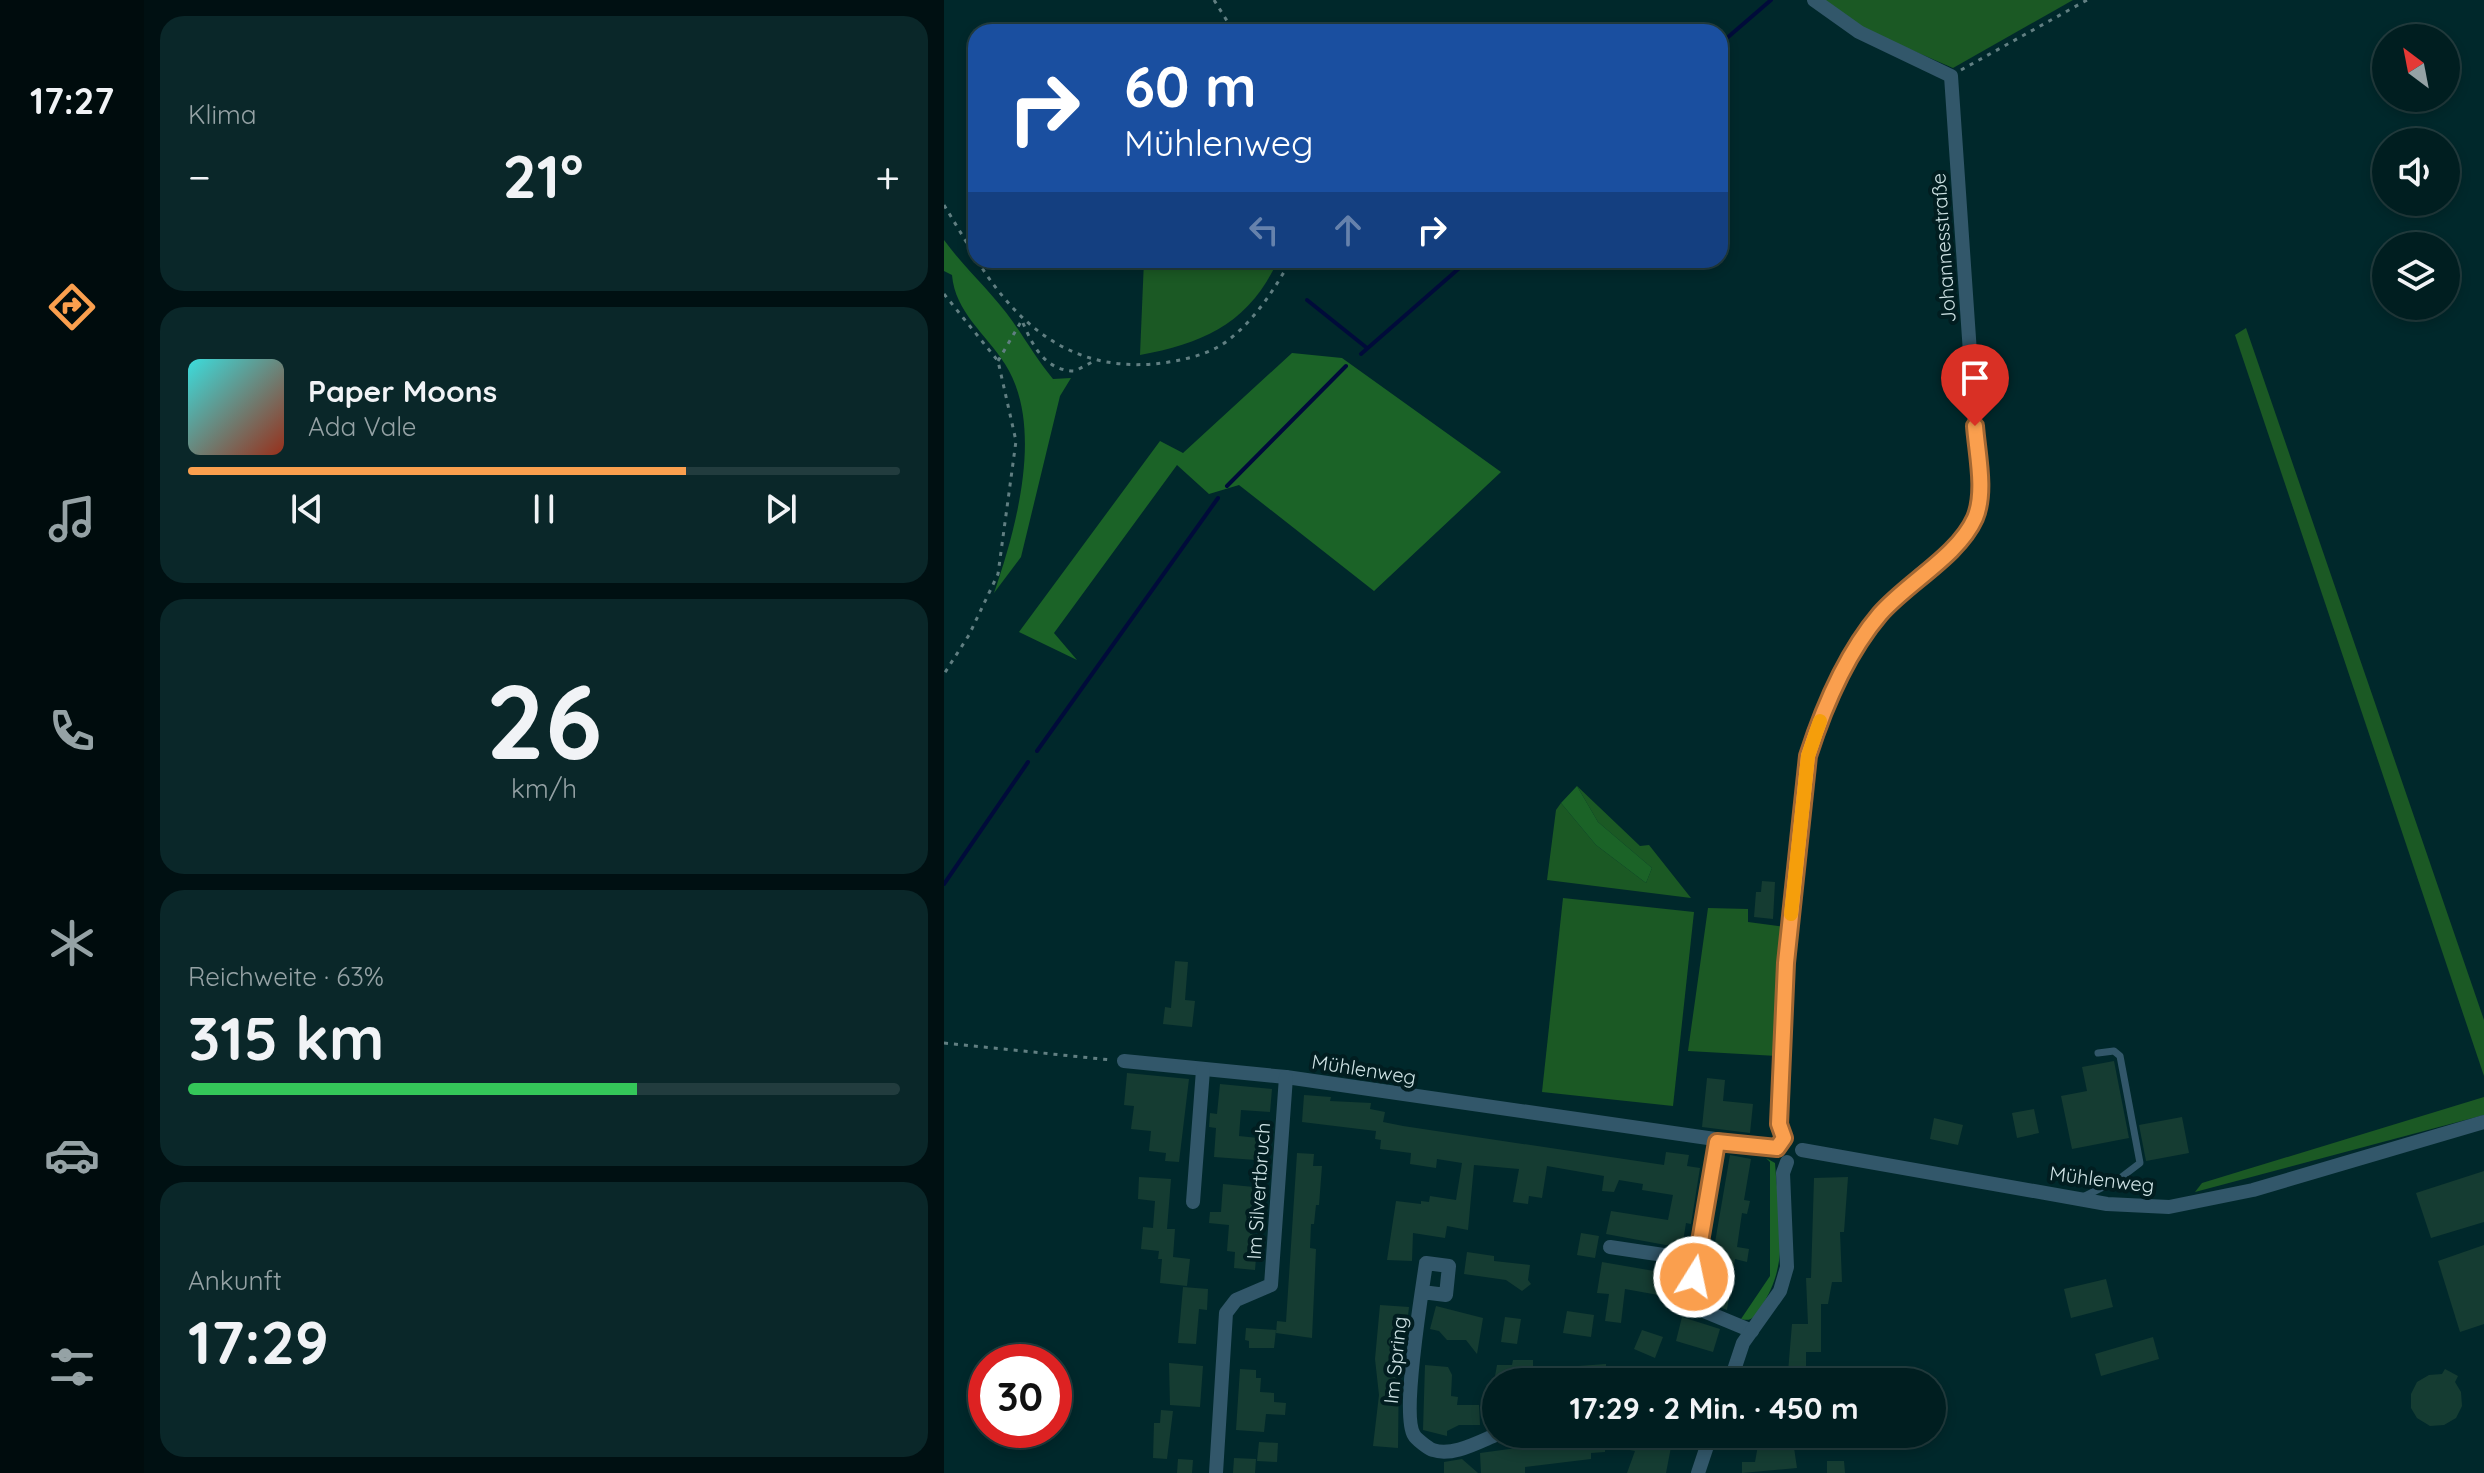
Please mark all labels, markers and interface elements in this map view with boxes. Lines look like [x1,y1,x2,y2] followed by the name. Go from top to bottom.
[2372,24,2460,112] north arrow
[2372,24,2460,320] map controls
[1124,51,1257,121] text: 60 m
[992,56,1096,160] icon: right
[30,78,114,123] text: 17:27
[188,98,257,131] text: Klima
[1124,120,1313,165] text: Mühlenweg
[2372,128,2460,216] button: sound
[503,138,584,213] text: 21°
[188,149,211,204] text: −
[875,149,900,204] text: +
[1925,172,1961,324] street label: Johannesstraße
[1242,208,1286,252] icon: left
[1326,208,1370,252] icon: ahead
[1410,208,1454,252] icon: right
[2372,232,2460,320] button: layers
[44,279,100,335] icon: directions
[1941,344,2009,426] pin
[1953,356,1997,400] icon: arrive
[308,372,497,410] text: Paper Moons
[308,410,417,443] text: Ada Vale
[285,487,329,531] icon: previous
[522,487,566,531] icon: pause
[759,487,803,531] icon: next
[44,491,100,547] icon: music
[486,655,602,785] text: 26
[44,703,100,759] icon: phone
[511,772,577,805] text: km/h
[44,915,100,971] icon: climate
[188,960,384,993] text: Reichweite · 63%
[188,1000,384,1075] text: 315 km
[1310,1048,1418,1090] street label: Mühlenweg
[1241,1122,1275,1260] street label: Im Silvertbruch
[44,1127,100,1183] icon: car
[2048,1160,2156,1198] street label: Mühlenweg
[1652,1235,1736,1319] position arrow
[188,1264,282,1297] text: Ankunft
[188,1304,329,1379] text: 17:29
[1378,1315,1412,1405] street label: Im Spring
[44,1339,100,1395] icon: filters
[968,1344,1072,1448] speed limit sign: 30
[1569,1389,1859,1427] text: 17:29 · 2 Min. · 450 m

